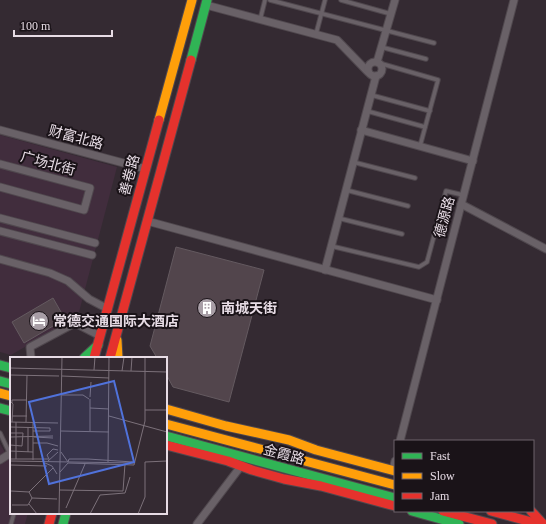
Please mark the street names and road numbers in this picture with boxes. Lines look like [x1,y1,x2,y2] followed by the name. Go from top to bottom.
[47,122,105,152] street label: 财富北路
[19,148,77,178] street label: 广场北街
[117,153,142,197] street label: 善卷路
[431,195,457,239] street label: 德源路
[262,442,306,467] street label: 金霞路

